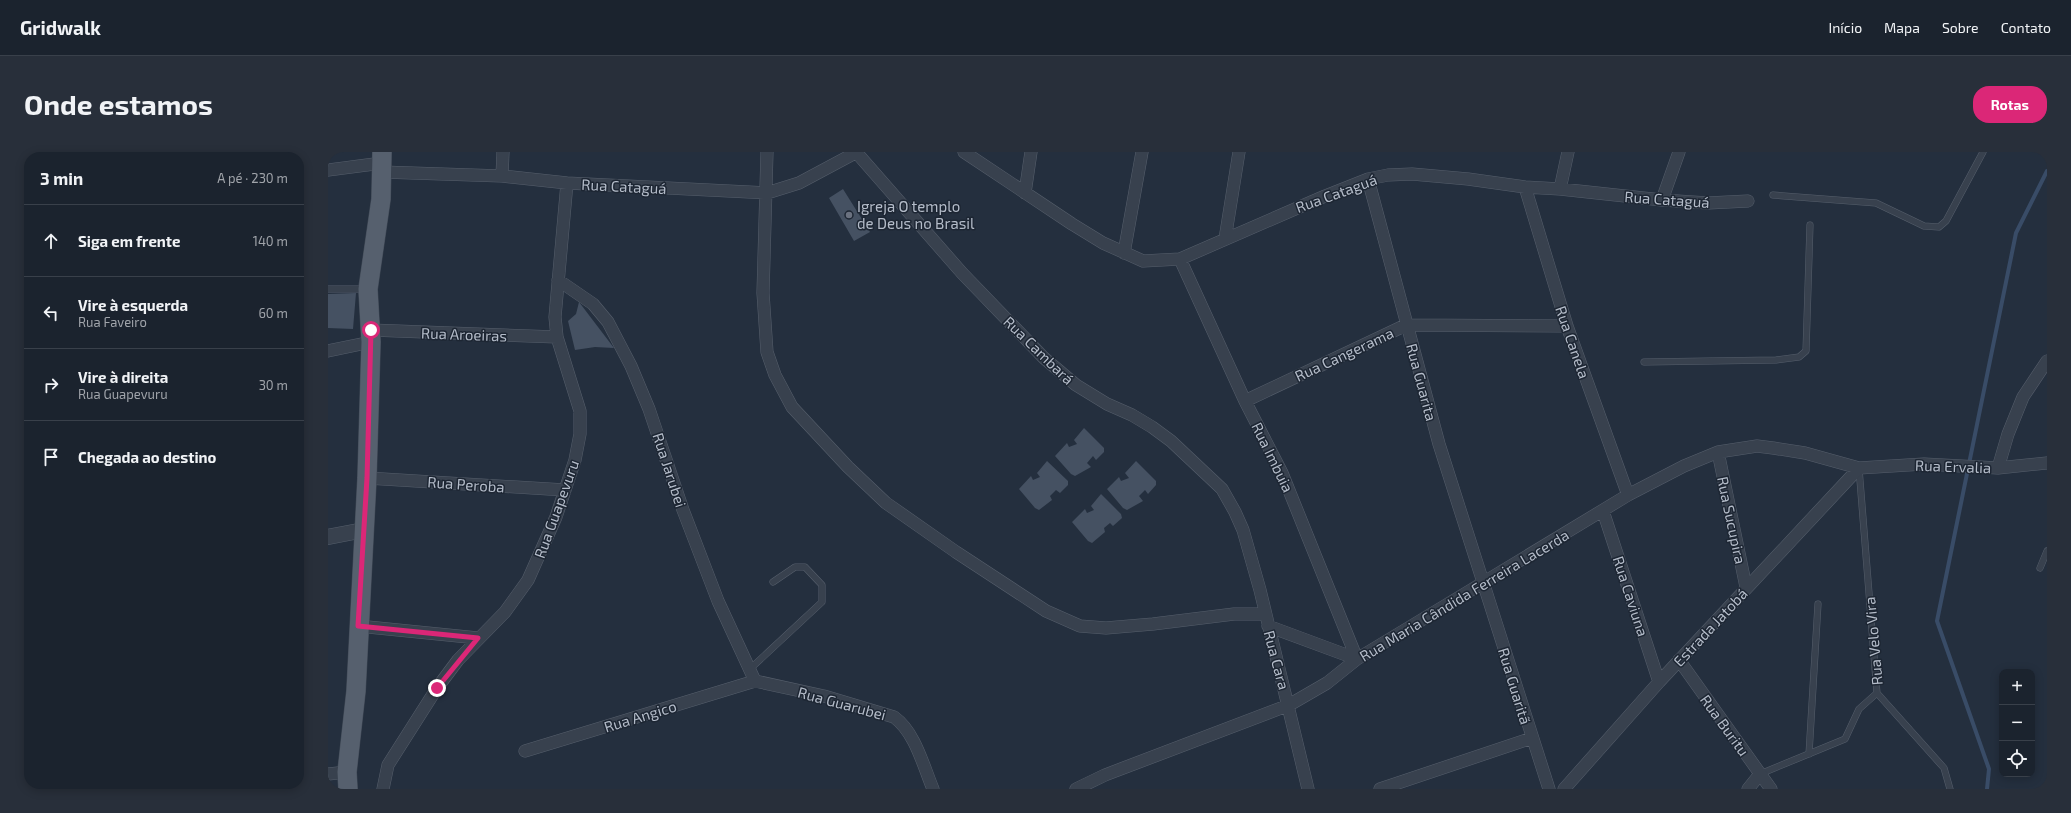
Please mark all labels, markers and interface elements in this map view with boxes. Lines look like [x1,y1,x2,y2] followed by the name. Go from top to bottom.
[20,16,101,39] text: Gridwalk
[1829,19,1862,36] text: Início
[1884,19,1920,36] text: Mapa
[1942,19,1979,36] text: Sobre
[2001,19,2051,36] text: Contato
[1973,86,2047,123] button: Rotas
[24,87,213,121] text: Onde estamos
[40,168,83,188] text: 3 min
[217,170,288,186] text: A pé · 230 m
[1293,170,1379,216] street label: Rua Cataguá
[581,175,667,197] street label: Rua Cataguá
[1624,187,1710,211] street label: Rua Cataguá
[857,197,975,232] place label: Igreja O templo de Deus no Brasil
[844,210,854,220] marker: Igreja O templo de Deus no Brasil
[40,230,62,252] icon: ahead
[78,232,180,250] text: Siga em frente
[253,233,288,249] text: 140 m
[78,296,188,314] text: Vire à esquerda
[40,302,62,324] icon: left
[1552,303,1594,381] street label: Rua Canela
[258,305,288,321] text: 60 m
[1000,312,1078,388] street label: Rua Cambará
[78,314,147,330] text: Rua Faveiro
[362,321,380,339] route start
[421,323,507,345] street label: Rua Aroeiras
[1292,323,1396,385] street label: Rua Cangerama
[1403,341,1441,423] street label: Rua Guarita
[78,368,168,386] text: Vire à direita
[40,374,62,396] icon: right
[259,377,288,393] text: 30 m
[78,386,168,402] text: Rua Guapevuru
[1248,419,1298,495] street label: Rua Imbuia
[649,430,691,510] street label: Rua Jarubei
[40,446,62,468] icon: arrive
[78,448,216,466] text: Chegada ao destino
[1915,456,1991,476] street label: Rua Ervalia
[530,457,582,561] street label: Rua Guapevuru
[427,472,505,496] street label: Rua Peroba
[1714,475,1750,565] street label: Rua Sucupira
[1356,525,1572,665] street label: Rua Maria Cândida Ferreira Lacerda
[1610,554,1652,638] street label: Rua Caviuna
[1669,584,1751,670] street label: Estrada Jatobá
[1860,596,1886,686] street label: Rua Velo Vira
[1260,628,1294,692] street label: Rua Cara
[1495,645,1535,727] street label: Rua Guaritã
[1999,669,2035,777] map controls
[1999,669,2035,705] button: +
[428,679,446,697] route end
[796,683,888,723] street label: Rua Guarubei
[1697,691,1753,759] street label: Rua Buritu
[602,696,678,736] street label: Rua Angico
[1999,705,2035,741] button: −
[1999,741,2035,777] button: locate

